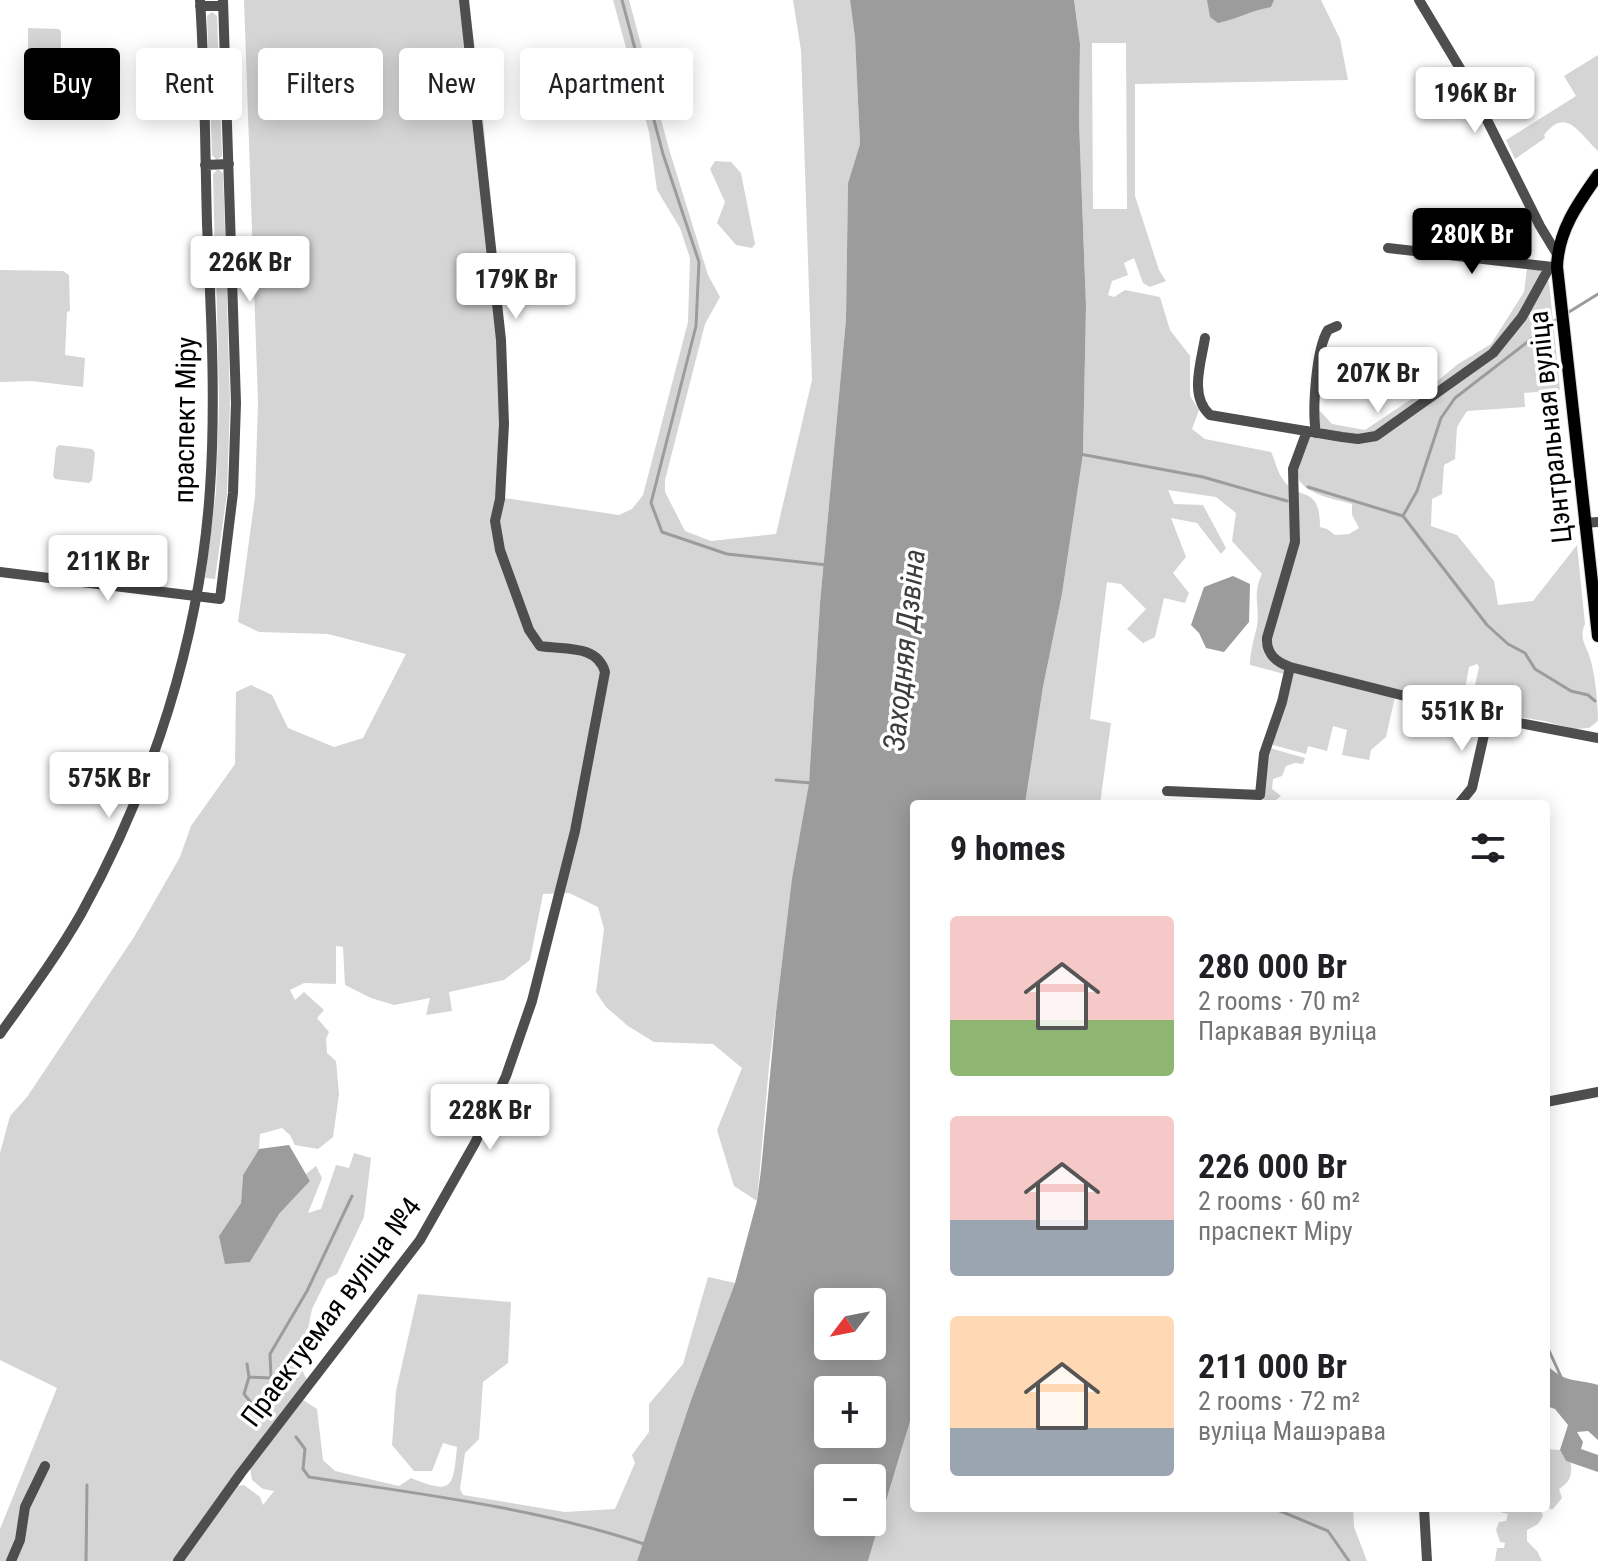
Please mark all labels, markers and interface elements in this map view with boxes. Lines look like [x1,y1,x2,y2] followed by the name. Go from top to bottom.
[24,48,120,120] chip: Buy
[136,48,242,120] chip: Rent
[258,48,383,120] chip: Filters
[399,48,504,120] chip: New
[520,48,693,120] chip: Apartment
[1401,67,1549,135] pin: 196K Br
[1434,78,1517,108] text: 196K Br
[1398,208,1546,276] pin: 280K Br
[1431,219,1514,249] text: 280K Br
[176,236,324,304] pin: 226K Br
[209,247,292,277] text: 226K Br
[442,253,590,321] pin: 179K Br
[475,264,558,294] text: 179K Br
[1521,309,1579,545] street label: Цэнтральная вуліца
[167,336,203,504] street label: праспект Міру
[1304,347,1452,415] pin: 207K Br
[1337,358,1420,388] text: 207K Br
[34,535,182,603] pin: 211K Br
[67,546,150,576] text: 211K Br
[876,547,932,753] water label: Заходняя Дзвіна
[1388,685,1536,753] pin: 551K Br
[1421,696,1504,726] text: 551K Br
[35,752,183,820] pin: 575K Br
[68,763,151,793] text: 575K Br
[1466,826,1510,870] icon: filters
[950,828,1066,868] text: 9 homes
[1198,946,1347,986] text: 280 000 Br
[1014,948,1110,1044] icon: home
[1198,986,1360,1016] text: 2 rooms · 70 m²
[1198,1016,1377,1046] text: Паркавая вуліца
[416,1084,564,1152] pin: 228K Br
[449,1095,532,1125] text: 228K Br
[1198,1146,1347,1186] text: 226 000 Br
[1014,1148,1110,1244] icon: home
[1198,1186,1360,1216] text: 2 rooms · 60 m²
[234,1191,428,1433] street label: Праектуемая вуліца №4
[1198,1216,1353,1246] text: праспект Міру
[814,1288,886,1360] north arrow
[814,1288,886,1536] map controls
[1198,1346,1347,1386] text: 211 000 Br
[1014,1348,1110,1444] icon: home
[814,1376,886,1448] button: +
[1198,1386,1360,1416] text: 2 rooms · 72 m²
[1198,1416,1386,1446] text: вуліца Машэрава
[814,1464,886,1536] button: −

